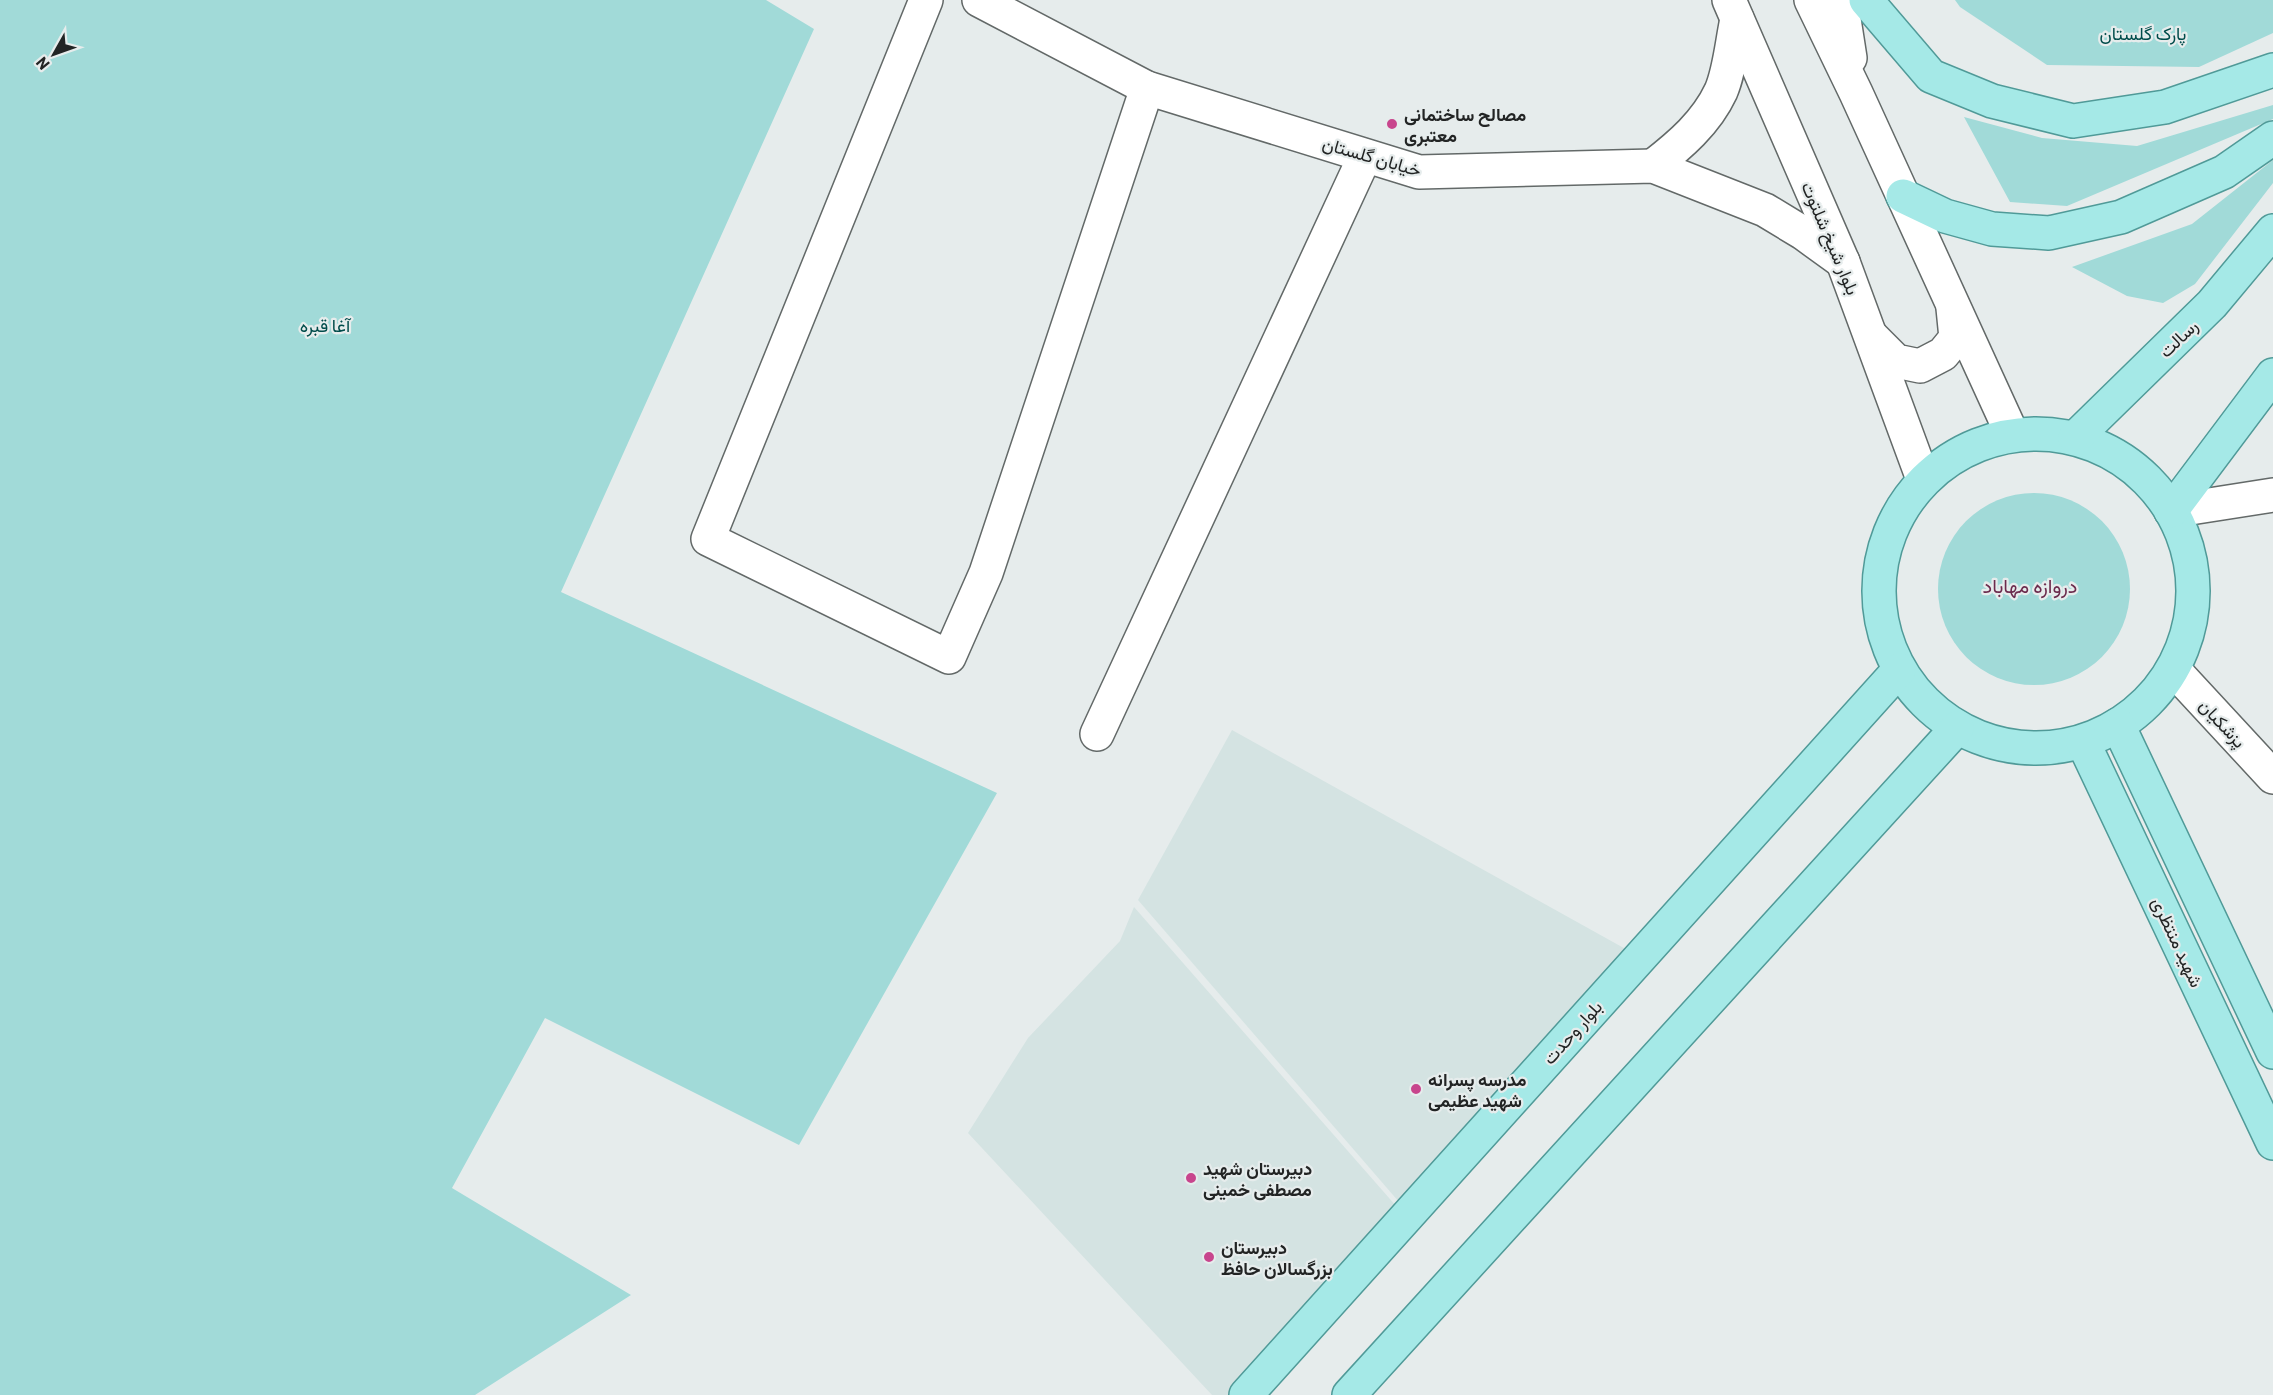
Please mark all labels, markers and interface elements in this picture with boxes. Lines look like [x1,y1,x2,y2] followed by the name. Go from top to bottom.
[2100,22,2186,46] park label: پارک گلستان
[24,24,84,84] north arrow
[31,54,53,74] text: N
[1404,103,1526,147] place label: مصالح ساختمانی معتبری
[1385,117,1399,131] marker: مصالح ساختمانی معتبری
[1320,131,1424,181] street label: خیابان گلستان
[1795,178,1865,299] street label: بلوار شیخ شلتوت
[300,314,352,337] park label: آغا قبره
[2154,314,2203,362] street label: رسالت
[1983,573,2077,599] district label: دروازه مهاباد
[2194,694,2251,753] street label: پزشکیان
[2147,893,2208,991] street label: شهید منتظری
[1538,996,1607,1069] street label: بلوار وحدت
[1428,1068,1527,1112] place label: مدرسه پسرانه شهید عظیمی
[1409,1082,1423,1096] marker: مدرسه پسرانه شهید عظیمی
[1203,1157,1312,1201] place label: دبیرستان شهید مصطفی خمینی
[1184,1171,1198,1185] marker: دبیرستان شهید مصطفی خمینی
[1221,1236,1333,1280] place label: دبیرستان بزرگسالان حافظ
[1202,1250,1216,1264] marker: دبیرستان بزرگسالان حافظ

